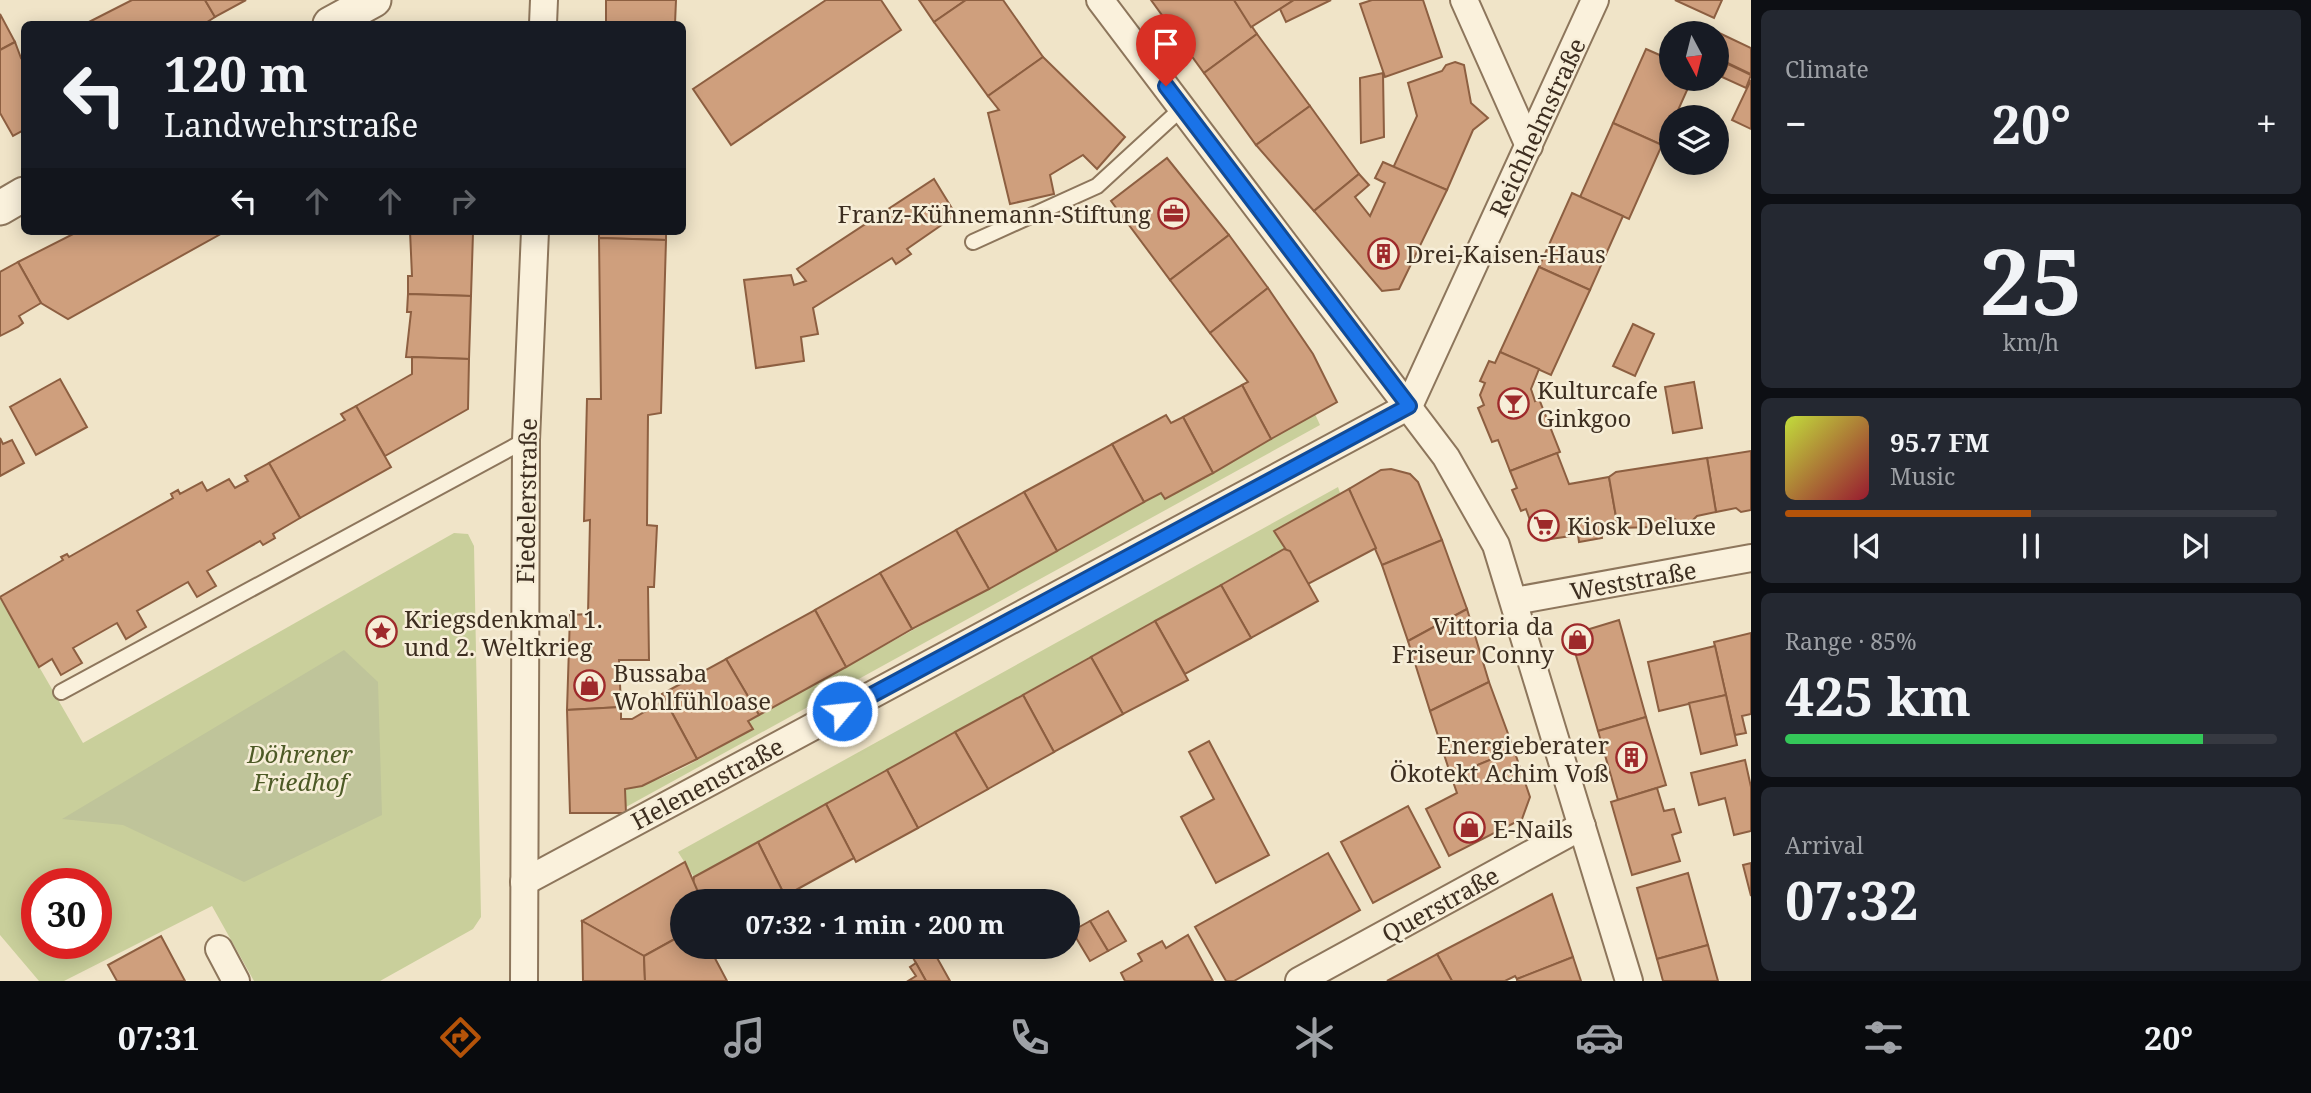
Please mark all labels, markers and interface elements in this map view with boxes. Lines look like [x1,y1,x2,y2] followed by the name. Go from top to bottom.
[1136,14,1196,86] pin
[1659,21,1729,91] north arrow
[1659,21,1729,175] map controls
[1147,25,1185,63] icon: arrive
[1481,32,1593,222] street label: Reichhelmstraße
[164,40,308,106] text: 120 m
[49,49,140,140] icon: left
[1785,53,1869,85] text: Climate
[1992,88,2071,159] text: 20°
[1785,97,1807,149] text: −
[2256,97,2277,149] text: +
[164,103,418,146] text: Landwehrstraße
[1659,105,1729,175] button: layers
[225,182,263,220] icon: left
[298,182,336,220] icon: ahead
[371,182,409,220] icon: ahead
[444,182,482,220] icon: right
[1157,196,1191,230] office icon: Franz-Kühnemann-Stiftung
[837,197,1151,230] place label: Franz-Kühnemann-Stiftung
[1980,218,2082,342] text: 25
[1366,236,1400,270] building icon: Drei-Kaisen-Haus
[1406,237,1606,270] place label: Drei-Kaisen-Haus
[2003,326,2059,358] text: km/h
[1537,373,1658,434] place label: Kulturcafe Ginkgoo
[1497,386,1531,420] bar icon: Kulturcafe Ginkgoo
[508,418,544,584] street label: Fiedelerstraße
[1890,424,1989,460] text: 95.7 FM
[1890,460,1955,492] text: Music
[1527,508,1561,542] supermarket icon: Kiosk Deluxe
[1567,509,1716,542] place label: Kiosk Deluxe
[1848,527,1886,565] icon: previous
[2012,527,2050,565] icon: pause
[2176,527,2214,565] icon: next
[1567,553,1699,607] street label: Weststraße
[404,602,603,663] place label: Kriegsdenkmal 1. und 2. Weltkrieg
[1392,609,1554,670] place label: Vittoria da Friseur Conny
[364,615,398,649] place icon: Kriegsdenkmal 1. und 2. Weltkrieg
[1560,622,1594,656] shop icon: Vittoria da Friseur Conny
[1785,625,1917,657] text: Range · 85%
[613,656,771,717] place label: Bussaba Wohlfühloase
[1785,660,1971,731] text: 425 km
[573,669,607,703] shop icon: Bussaba Wohlfühloase
[805,674,879,748] position arrow
[1390,728,1609,789] place label: Energieberater Ökotekt Achim Voß
[625,729,789,837] street label: Helenenstraße
[246,737,354,798] park label: Döhrener Friedhof
[1615,741,1649,775] building icon: Energieberater Ökotekt Achim Voß
[1453,811,1487,845] shop icon: E-Nails
[1493,812,1573,845] place label: E-Nails
[1785,829,1864,861] text: Arrival
[1376,858,1504,950] street label: Querstraße
[1785,864,1918,935] text: 07:32
[21,868,112,959] speed limit sign: 30
[745,906,1005,942] text: 07:32 · 1 min · 200 m
[436,1013,485,1062] icon: directions
[720,1013,769,1062] icon: music
[1005,1013,1054,1062] icon: phone
[1290,1013,1339,1062] icon: climate
[1575,1013,1624,1062] icon: car
[1859,1013,1908,1062] icon: filters
[118,1016,200,1059] text: 07:31
[2144,1016,2193,1059] text: 20°

